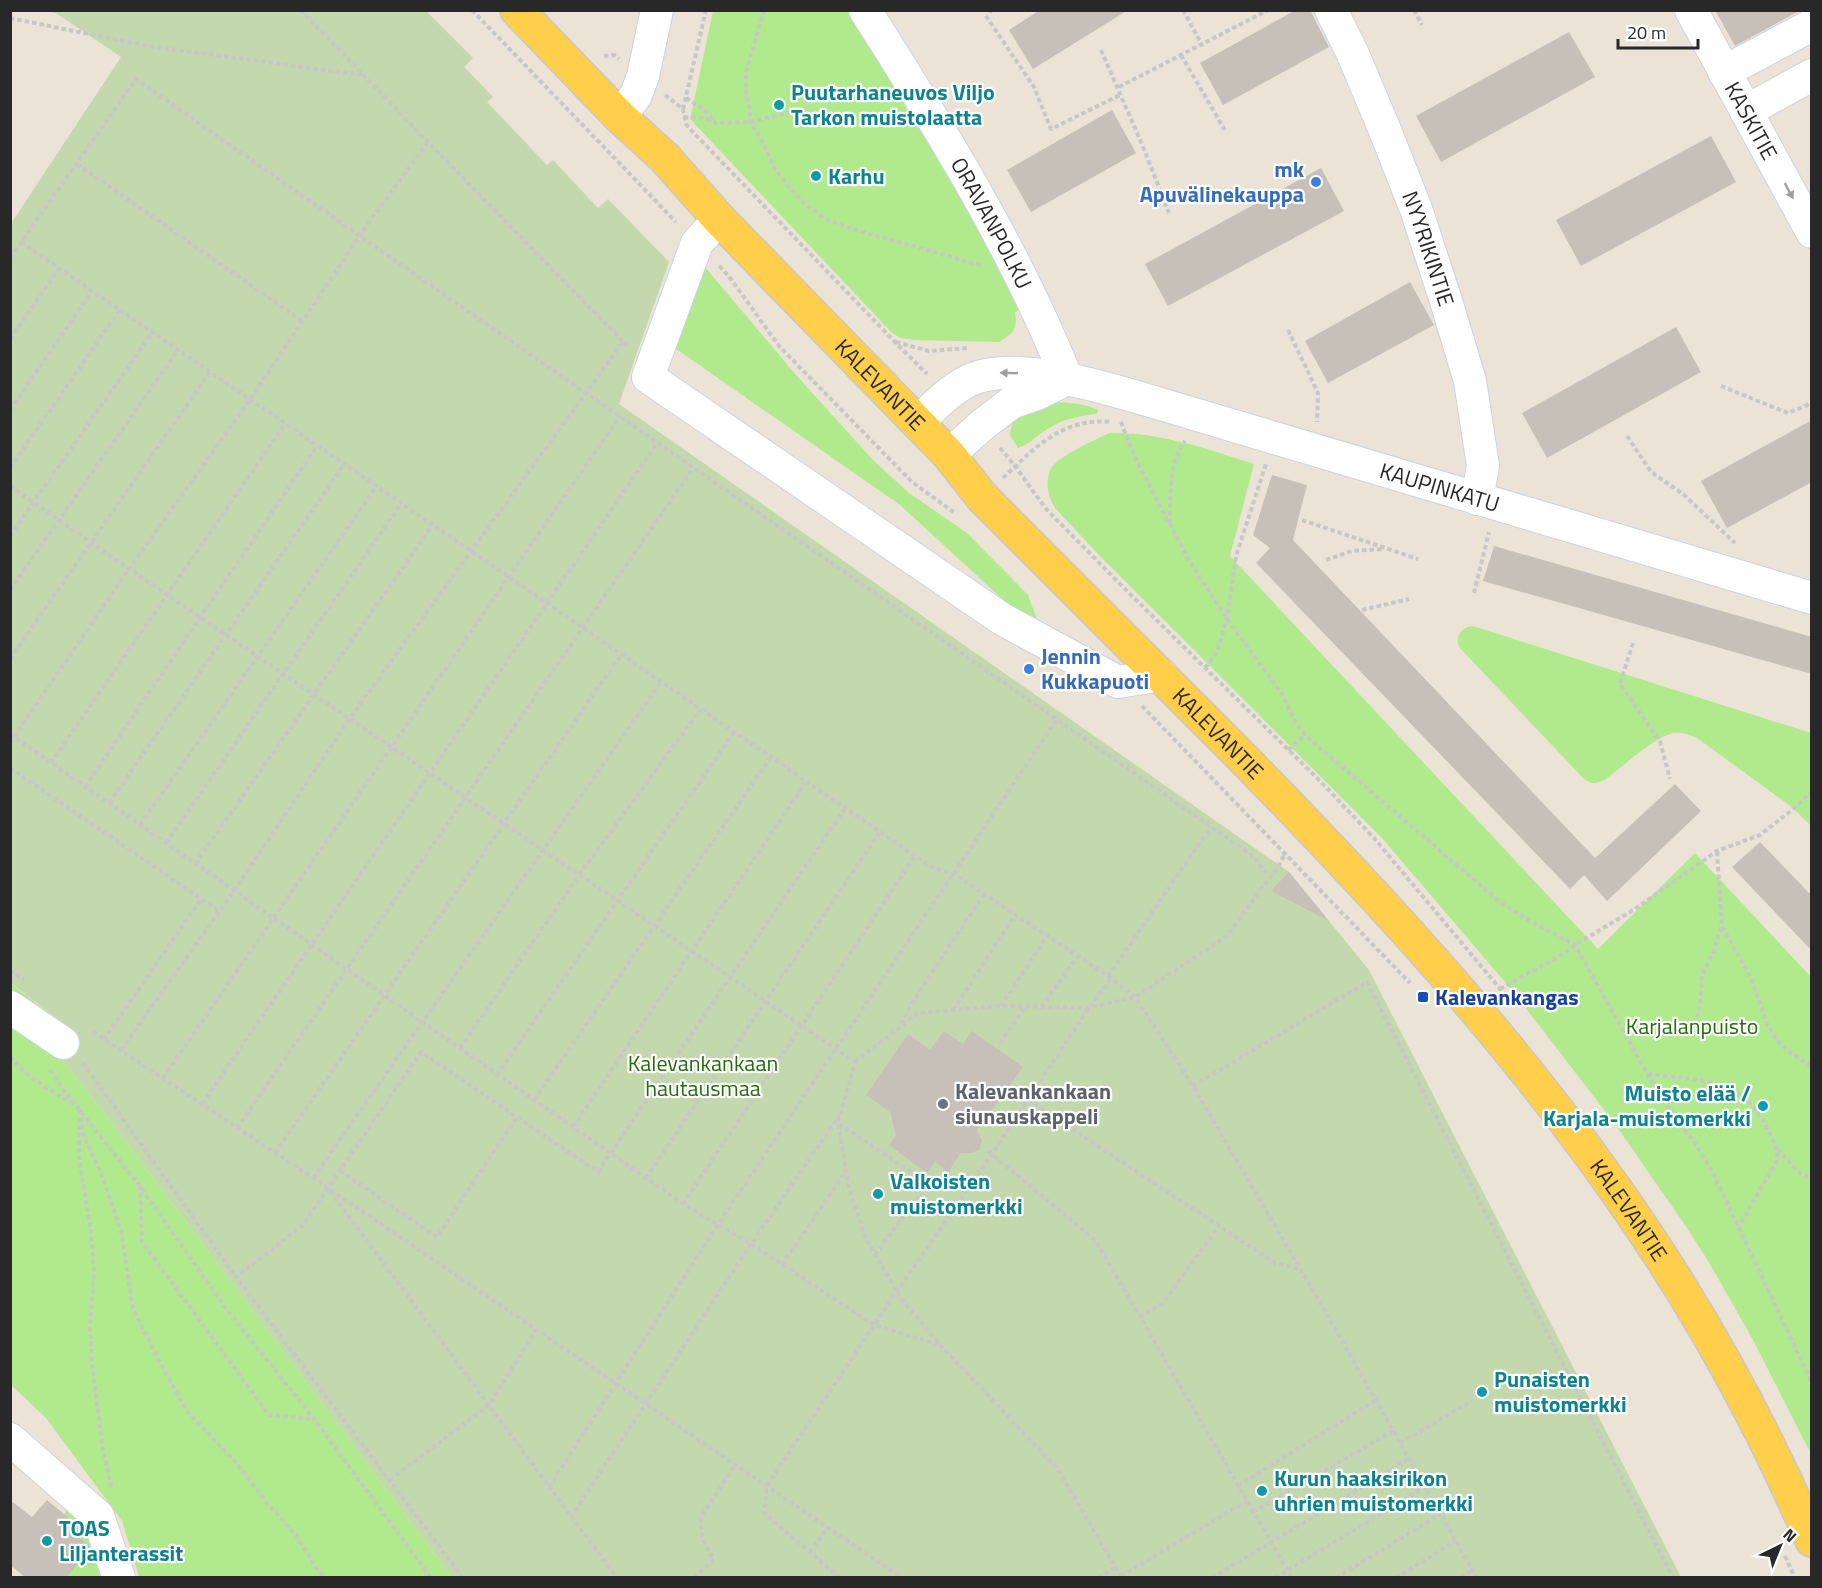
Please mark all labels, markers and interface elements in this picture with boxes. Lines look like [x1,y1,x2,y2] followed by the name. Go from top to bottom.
[1618,12,1698,50] scale bar
[1627,19,1666,46] text: 20 m
[791,75,995,134] place label: Puutarhaneuvos Viljo Tarkon muistolaatta
[1716,75,1786,166] street label: KASKITIE
[772,98,786,112] marker: Puutarhaneuvos Viljo Tarkon muistolaatta
[942,151,1041,295] street label: ORAVANPOLKU
[1140,152,1305,211] place label: mk Apuvälinekauppa
[828,159,885,193] place label: Karhu
[809,169,823,183] marker: Karhu
[1309,175,1323,189] marker: mk Apuvälinekauppa
[1784,183,1794,200] one-way arrow
[1393,186,1464,311] street label: NYYRIKINTIE
[827,330,934,439] street label: KALEVANTIE
[999,369,1018,378] one-way arrow
[1376,453,1504,521] street label: KAUPINKATU
[1041,639,1149,698] place label: Jennin Kukkapuoti
[1022,662,1036,676] marker: Jennin Kukkapuoti
[1165,679,1272,787] street label: KALEVANTIE
[1435,980,1579,1014] place label: Kalevankangas
[1416,990,1430,1004] marker: Kalevankangas
[1626,1009,1758,1043] park label: Karjalanpuisto
[628,1046,778,1105] park label: Kalevankankaan hautausmaa
[955,1074,1111,1133] place label: Kalevankankaan siunauskappeli
[1543,1076,1751,1135] place label: Muisto elää / Karjala-muistomerkki
[936,1097,950,1111] marker: Kalevankankaan siunauskappeli
[1756,1099,1770,1113] marker: Muisto elää / Karjala-muistomerkki
[1582,1152,1676,1268] street label: KALEVANTIE
[890,1164,1023,1223] place label: Valkoisten muistomerkki
[871,1187,885,1201] marker: Valkoisten muistomerkki
[1494,1362,1627,1421] place label: Punaisten muistomerkki
[1475,1385,1489,1399] marker: Punaisten muistomerkki
[1274,1461,1473,1520] place label: Kurun haaksirikon uhrien muistomerkki
[1255,1484,1269,1498] marker: Kurun haaksirikon uhrien muistomerkki
[59,1511,183,1570] place label: TOAS Liljanterassit
[1750,1516,1810,1576] north arrow
[1778,1522,1802,1548] text: N
[40,1534,54,1548] marker: TOAS Liljanterassit

